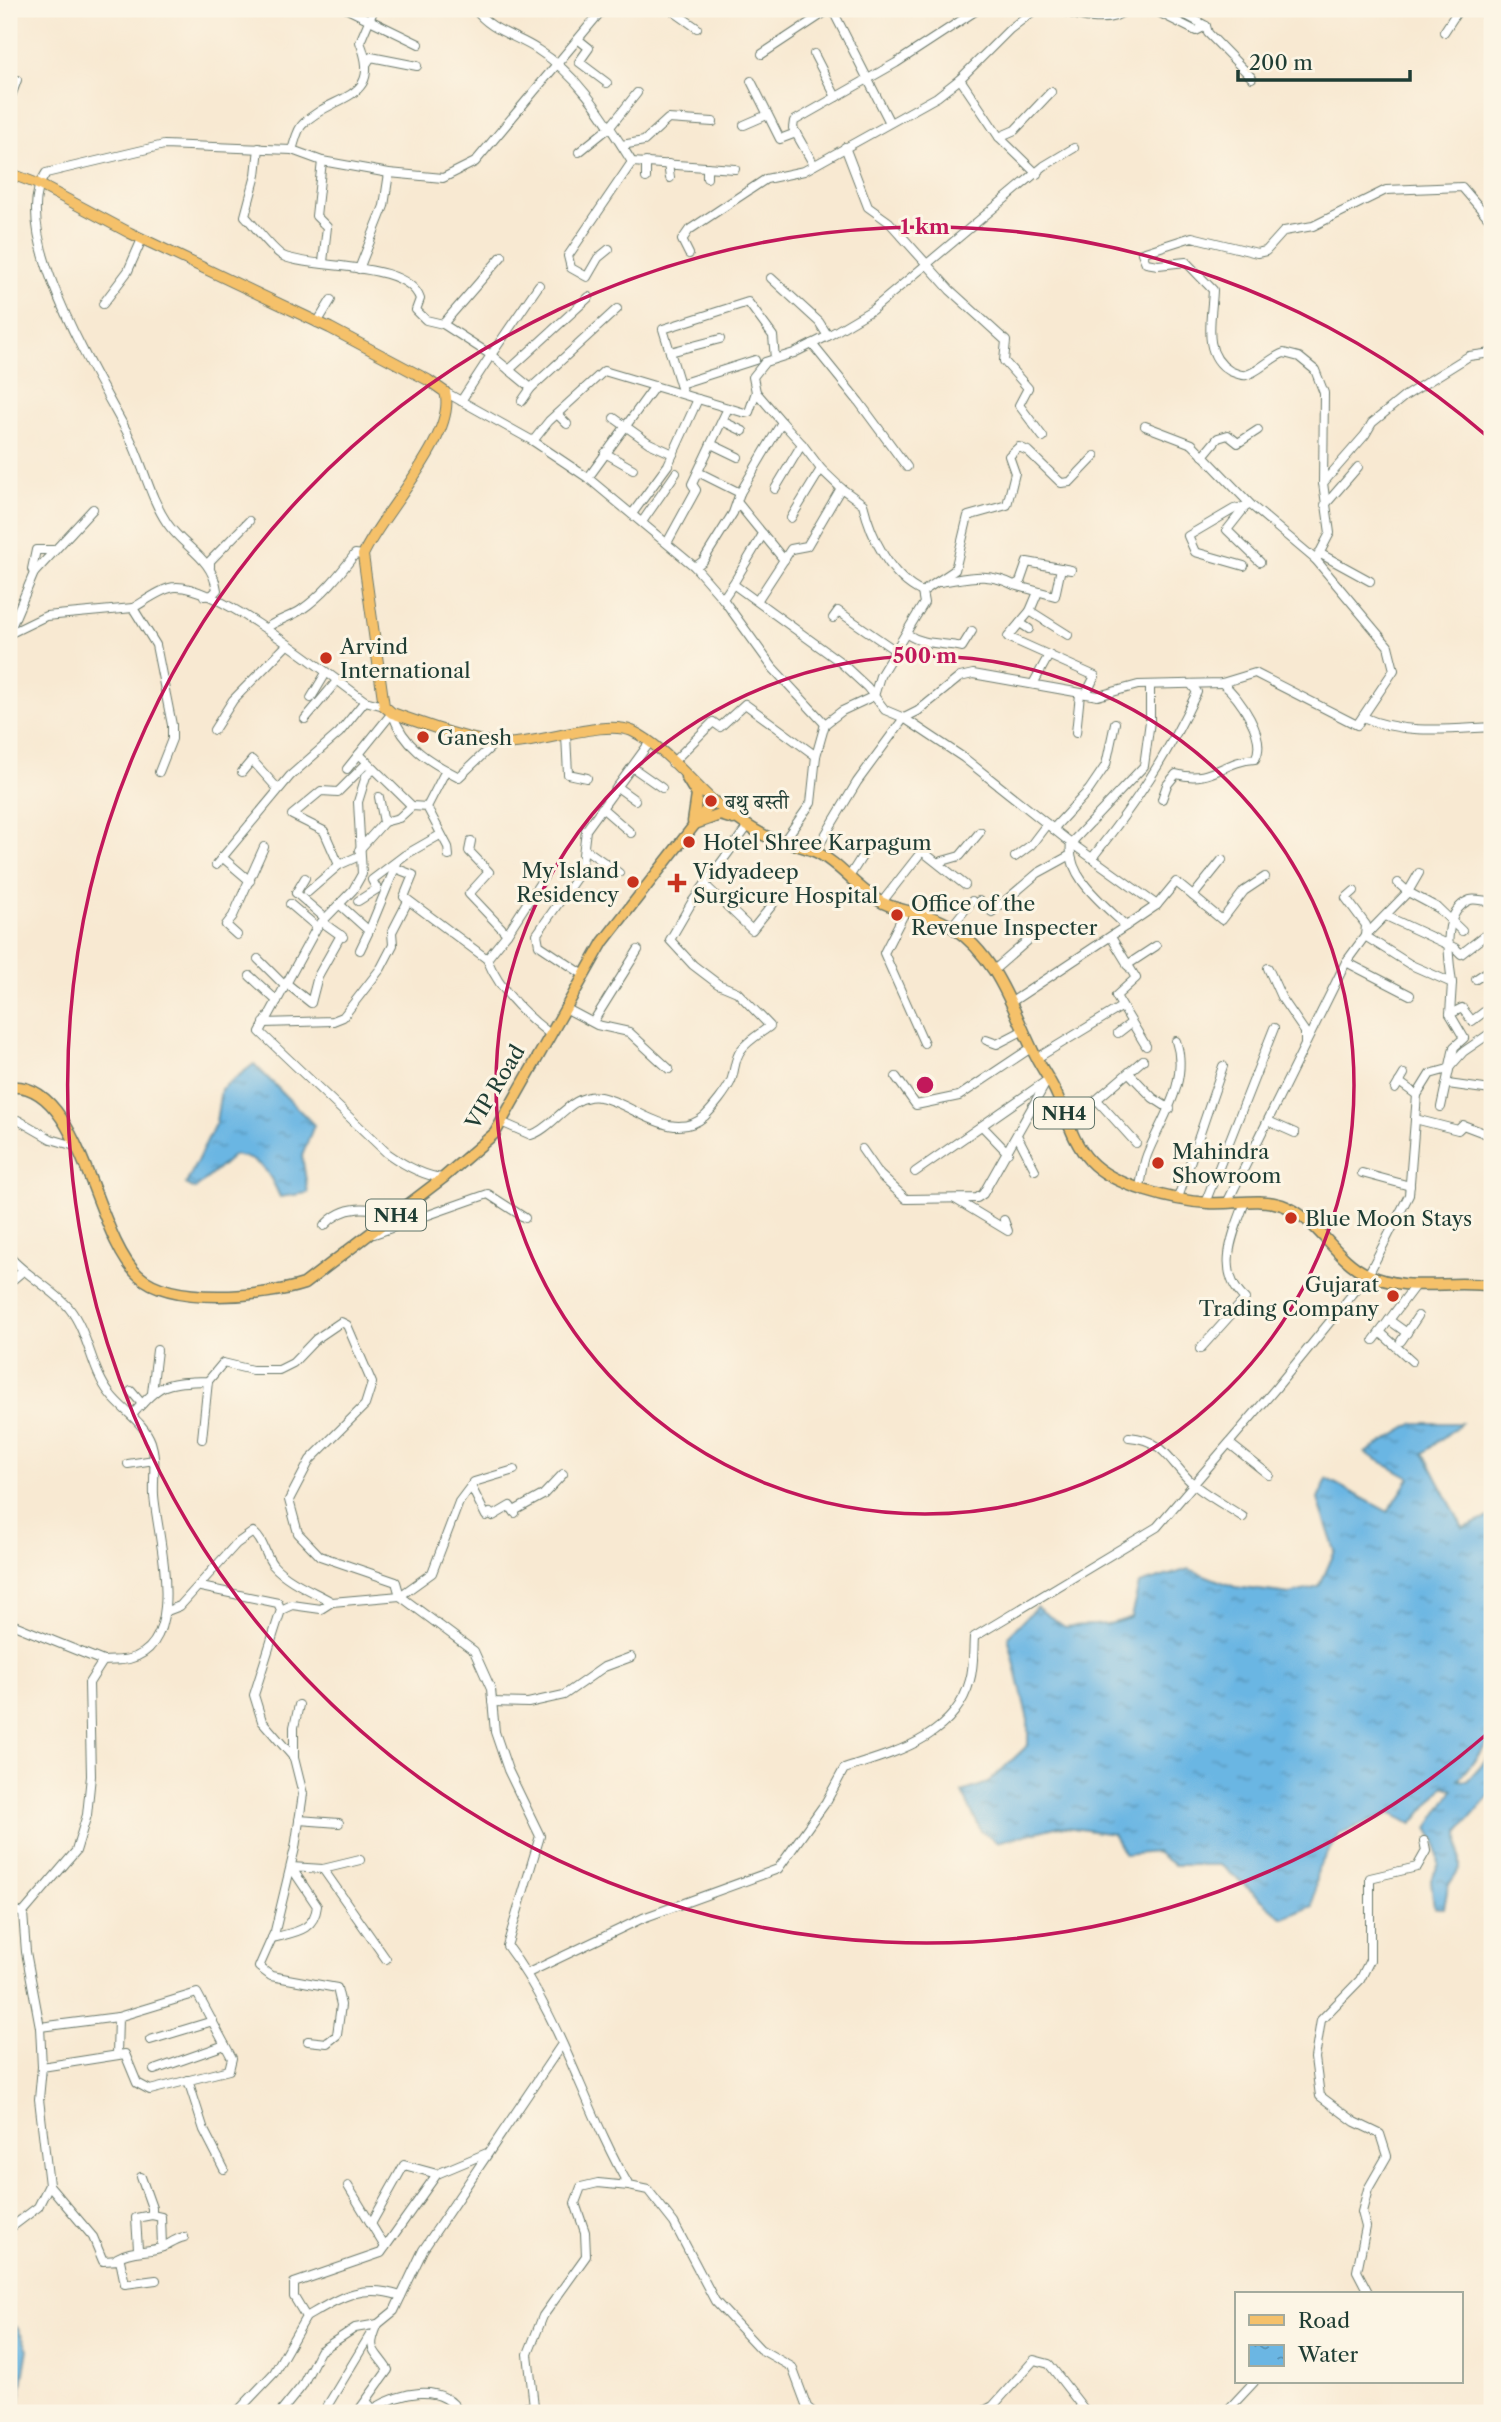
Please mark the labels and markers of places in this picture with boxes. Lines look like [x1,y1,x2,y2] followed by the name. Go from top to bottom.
[339,634,470,683] place label: Arvind International
[318,650,334,666] marker: Arvind International
[437,725,512,750] place label: Ganesh
[415,729,431,745] marker: Ganesh
[724,789,790,816] place label: बथु बस्ती
[703,793,719,809] marker: बथु बस्ती
[703,830,932,855] place label: Hotel Shree Karpagum
[681,834,697,850] marker: Hotel Shree Karpagum
[516,858,619,907] place label: My Island Residency
[692,859,878,908] place label: Vidyadeep Surgicure Hospital
[667,873,687,893] marker: Vidyadeep Surgicure Hospital
[625,874,641,890] marker: My Island Residency
[911,891,1098,940] place label: Office of the Revenue Inspecter
[889,907,905,923] marker: Office of the Revenue Inspecter
[913,1073,937,1097] centre of rings
[1172,1139,1282,1188] place label: Mahindra Showroom
[1150,1155,1166,1171] marker: Mahindra Showroom
[1305,1206,1472,1231] place label: Blue Moon Stays
[1283,1210,1299,1226] marker: Blue Moon Stays
[1199,1272,1380,1321] place label: Gujarat Trading Company
[1385,1288,1401,1304] marker: Gujarat Trading Company

